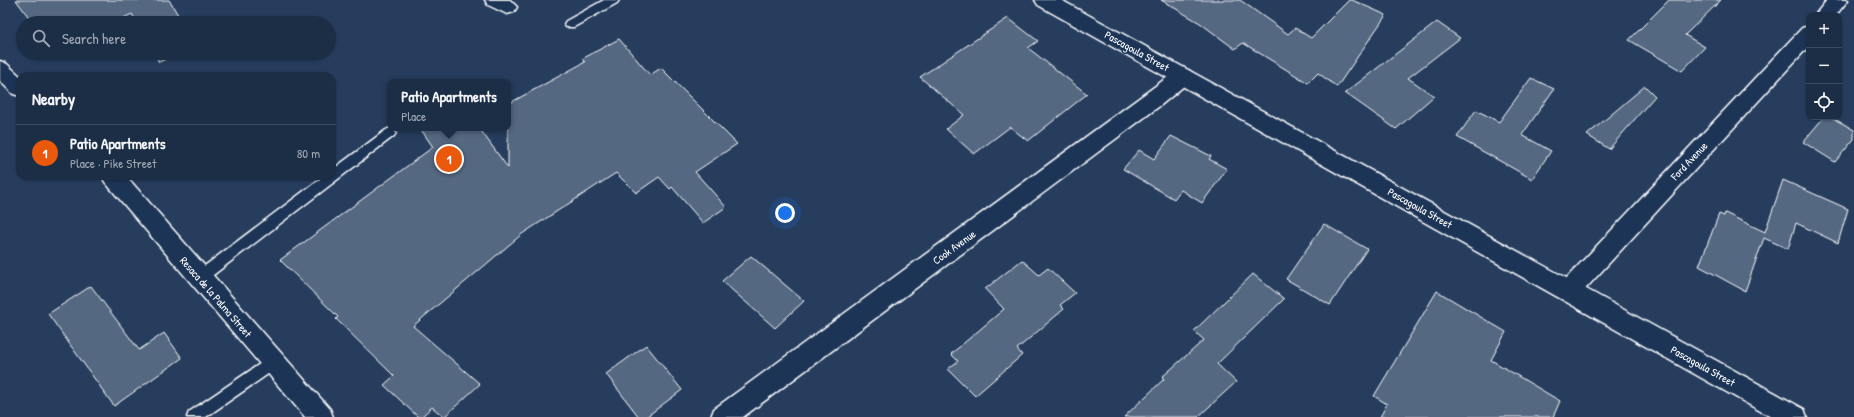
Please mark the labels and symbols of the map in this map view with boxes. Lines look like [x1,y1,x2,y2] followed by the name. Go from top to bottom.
[1102,28,1172,75] street label: Pascagoula Street
[1667,138,1711,184] street label: Ford Avenue
[436,144,462,174] pin: 1
[1385,185,1455,232] street label: Pascagoula Street
[775,203,795,223] your location
[930,226,979,267] street label: Cook Avenue
[177,254,255,340] street label: Resaca de la Palma Street
[1668,343,1738,390] street label: Pascagoula Street

